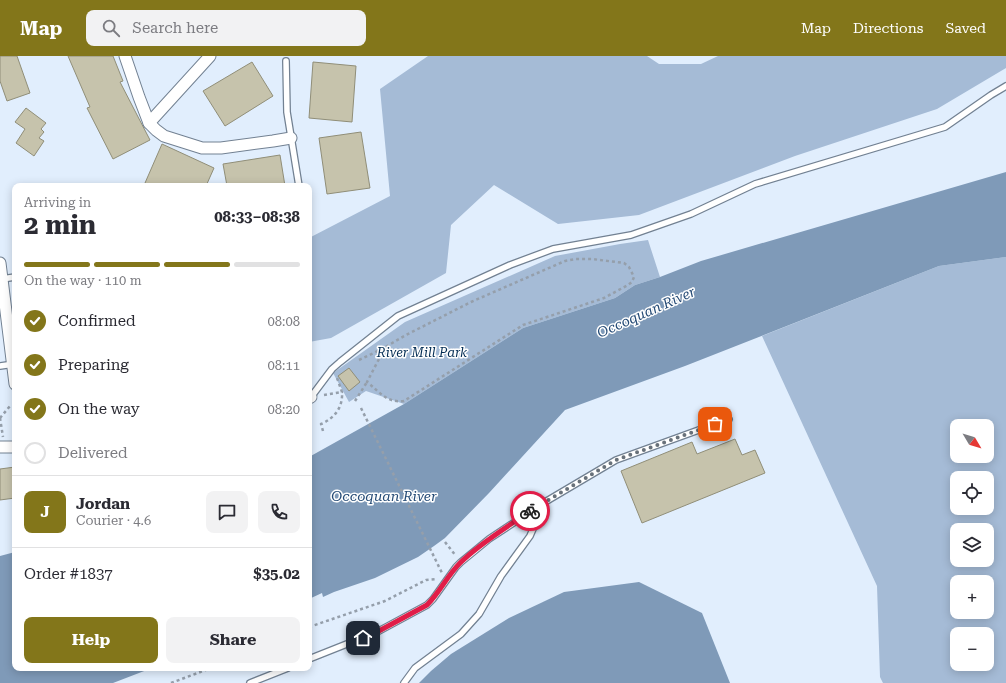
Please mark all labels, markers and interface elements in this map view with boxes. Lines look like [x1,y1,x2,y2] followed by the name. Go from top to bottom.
[86,10,366,46] search box
[20,17,62,40] text: Map
[100,17,122,39] icon: search
[132,19,218,37] text: Search here
[801,20,831,36] text: Map
[853,20,923,36] text: Directions
[945,20,986,36] text: Saved
[24,195,91,210] text: Arriving in
[214,208,300,226] text: 08:33–08:38
[24,210,96,240] text: 2 min
[24,273,141,288] text: On the way · 110 m
[594,283,698,341] water label: Occoquan River
[24,310,46,332] icon: check
[58,312,136,330] text: Confirmed
[268,314,300,329] text: 08:08
[376,345,468,360] park label: River Mill Park
[24,354,46,376] icon: check
[58,356,129,374] text: Preparing
[268,358,300,373] text: 08:11
[24,398,46,420] icon: check
[58,400,140,418] text: On the way
[268,402,300,417] text: 08:20
[698,407,732,441] pin
[704,413,726,435] icon: bag
[950,419,994,463] north arrow
[950,419,994,671] map controls
[58,444,128,462] text: Delivered
[950,471,994,515] button: locate
[331,488,437,504] water label: Occoquan River
[206,491,248,533] button: chat
[258,491,300,533] button: phone
[510,491,550,531] courier
[76,495,130,513] text: Jordan
[519,500,541,522] icon: bike
[40,503,50,521] text: J
[76,513,151,528] text: Courier · 4.6
[950,523,994,567] button: layers
[24,565,113,583] text: Order #1837
[253,565,300,583] text: $35.02
[950,575,994,619] button: +
[24,617,158,663] button: Help
[166,617,300,663] button: Share
[346,621,380,655] pin
[352,627,374,649] icon: home
[950,627,994,671] button: −

